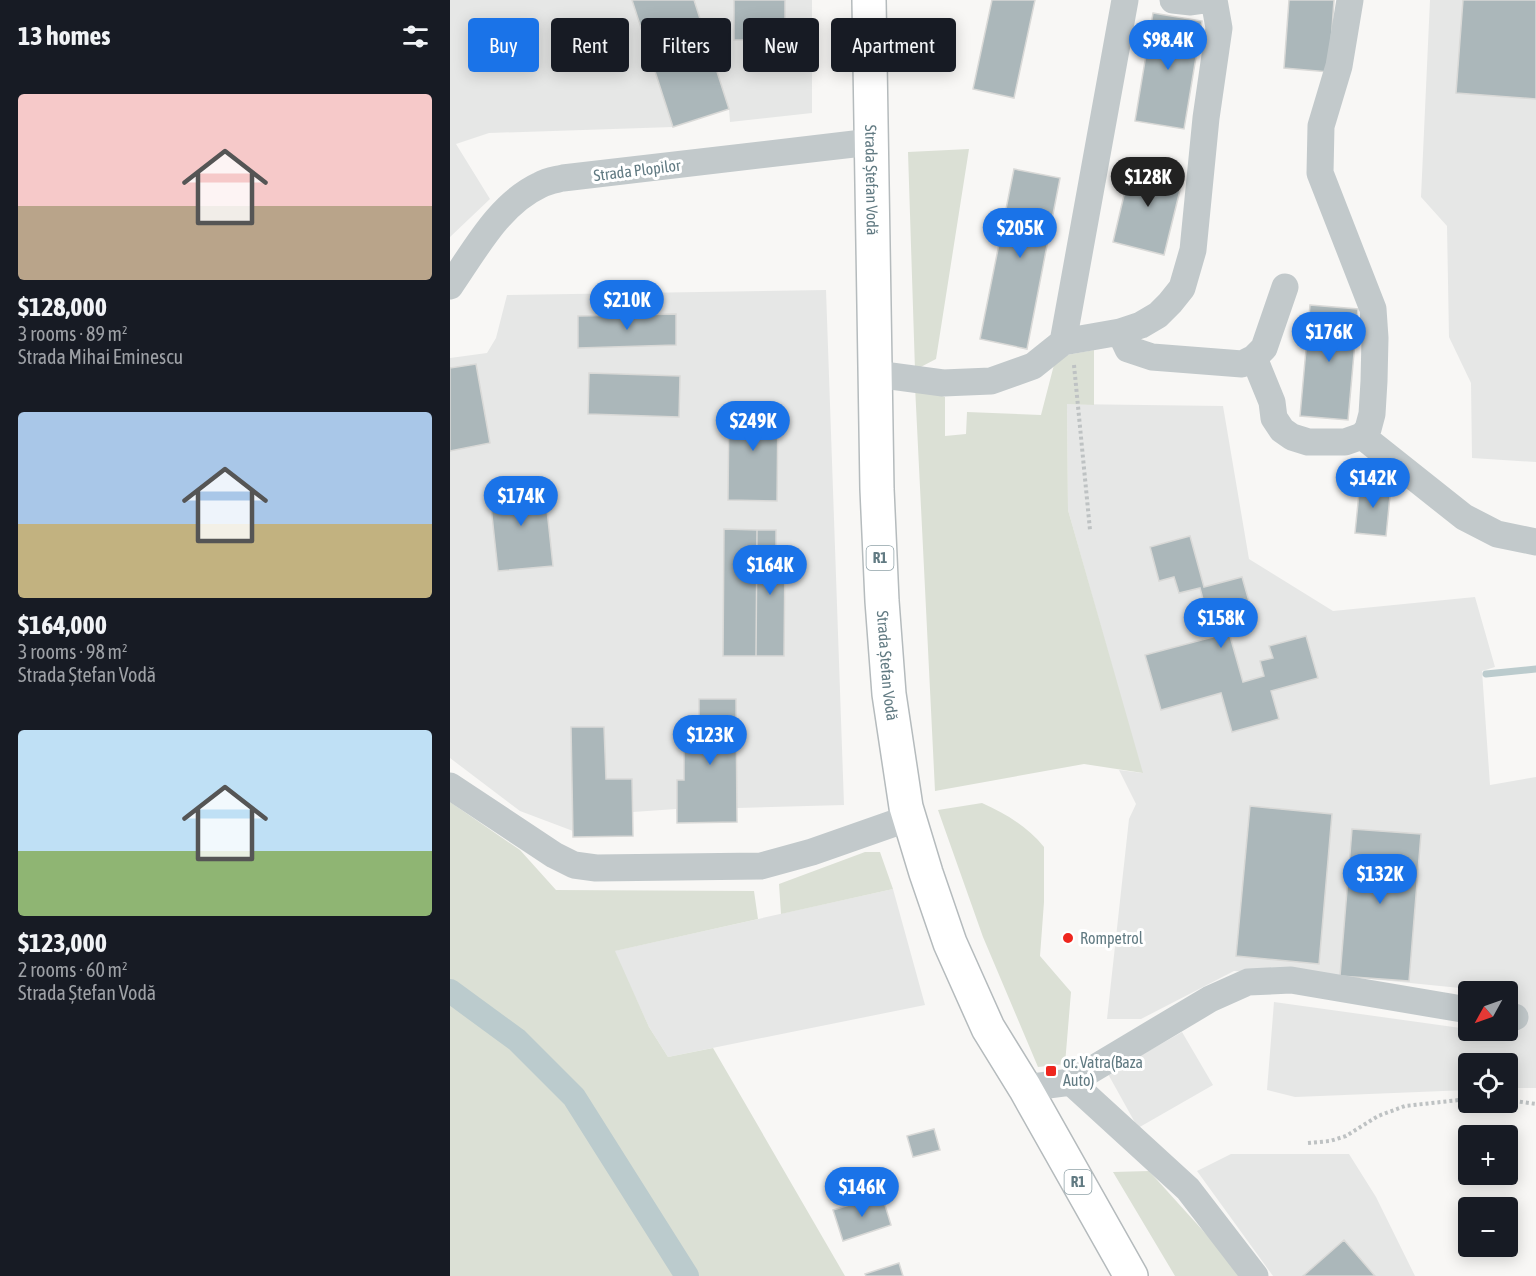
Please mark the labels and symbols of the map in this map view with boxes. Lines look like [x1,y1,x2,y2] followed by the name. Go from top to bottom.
[1119,20,1217,71] pin: $98.4K
[862,124,882,235] street label: Strada Ștefan Vodă
[593,156,682,185] street label: Strada Plopilor
[1106,157,1190,208] pin: $128K
[978,208,1062,259] pin: $205K
[585,280,669,331] pin: $210K
[1287,312,1371,363] pin: $176K
[711,401,795,452] pin: $249K
[1331,458,1415,509] pin: $142K
[479,476,563,527] pin: $174K
[728,545,812,596] pin: $164K
[866,546,894,570] road number: R1
[1179,598,1263,649] pin: $158K
[874,610,902,722] street label: Strada Ștefan Vodă
[668,715,752,766] pin: $123K
[1338,854,1422,905] pin: $132K
[1080,929,1144,948] place label: Rompetrol
[1061,931,1075,945] marker: Rompetrol
[1458,981,1518,1041] north arrow
[1063,1053,1143,1090] place label: or. Vatra(Baza Auto)
[1044,1064,1058,1078] marker: or. Vatra(Baza Auto)
[820,1167,904,1218] pin: $146K
[1064,1170,1092,1194] road number: R1

